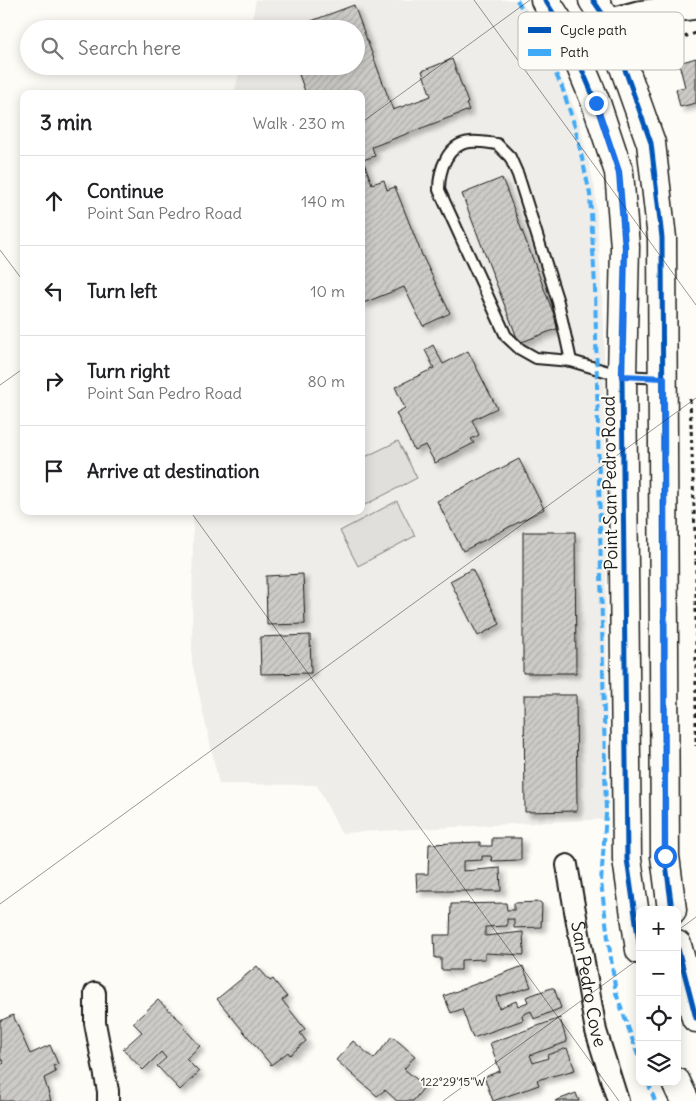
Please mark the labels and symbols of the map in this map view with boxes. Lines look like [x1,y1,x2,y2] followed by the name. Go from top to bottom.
[518,12,684,70] legend
[560,21,627,39] text: Cycle path
[560,43,589,61] text: Path
[585,92,608,115] route end
[596,395,623,570] street label: Point San Pedro Road
[654,845,677,868] route start
[566,919,612,1050] street label: San Pedro Cove
[421,1074,485,1089] text: 122°29'15"W

